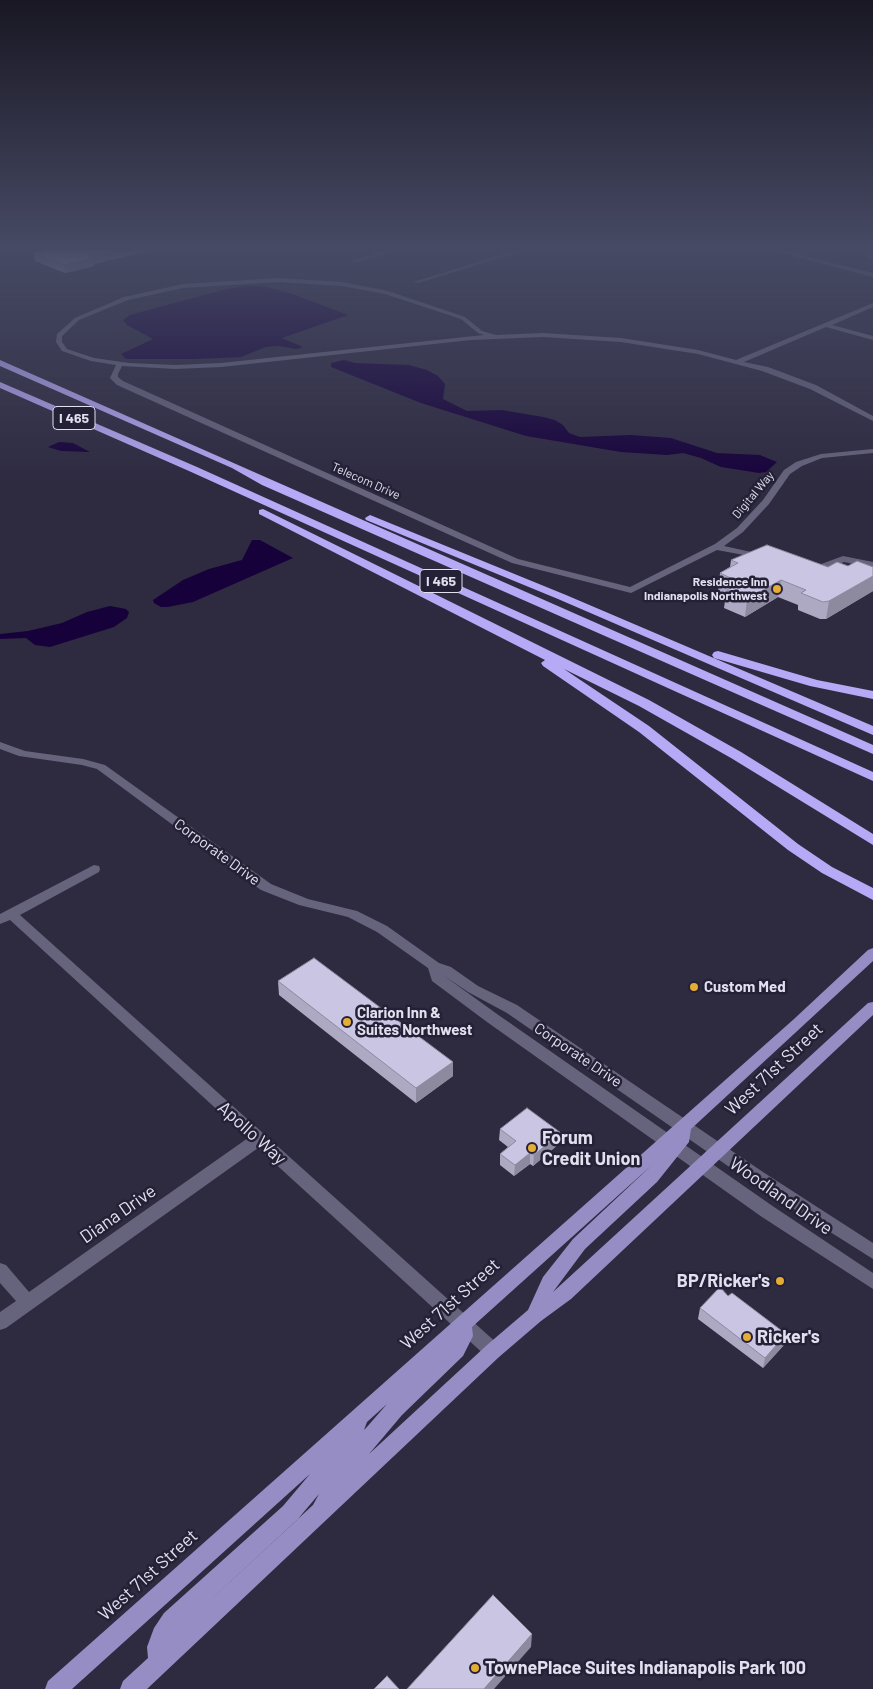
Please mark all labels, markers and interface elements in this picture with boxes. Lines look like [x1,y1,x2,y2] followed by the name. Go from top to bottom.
[53,406,95,429] road number: I 465
[330,460,402,502] street label: Telecom Drive
[729,468,777,522] street label: Digital Way
[420,570,462,592] road number: I 465
[644,575,767,603] place label: Residence Inn Indianapolis Northwest
[771,583,783,595] marker: Residence Inn Indianapolis Northwest
[171,815,263,889] street label: Corporate Drive
[704,978,786,996] place label: Custom Med
[688,981,700,993] marker: Custom Med
[357,1004,472,1039] place label: Clarion Inn & Suites Northwest
[341,1016,353,1028] marker: Clarion Inn & Suites Northwest
[721,1018,827,1120] street label: West 71st Street
[531,1019,625,1091] street label: Corporate Drive
[213,1097,291,1169] street label: Apollo Way
[542,1127,640,1170] place label: Forum Credit Union
[526,1142,538,1154] marker: Forum Credit Union
[725,1153,837,1239] street label: Woodland Drive
[76,1180,160,1248] street label: Diana Drive
[396,1254,504,1354] street label: West 71st Street
[677,1270,770,1292] place label: BP/Ricker's
[774,1275,786,1287] marker: BP/Ricker's
[757,1326,820,1348] place label: Ricker's
[741,1331,753,1343] marker: Ricker's
[94,1525,202,1625] street label: West 71st Street
[485,1657,806,1679] place label: TownePlace Suites Indianapolis Park 100
[469,1662,481,1674] marker: TownePlace Suites Indianapolis Park 100

